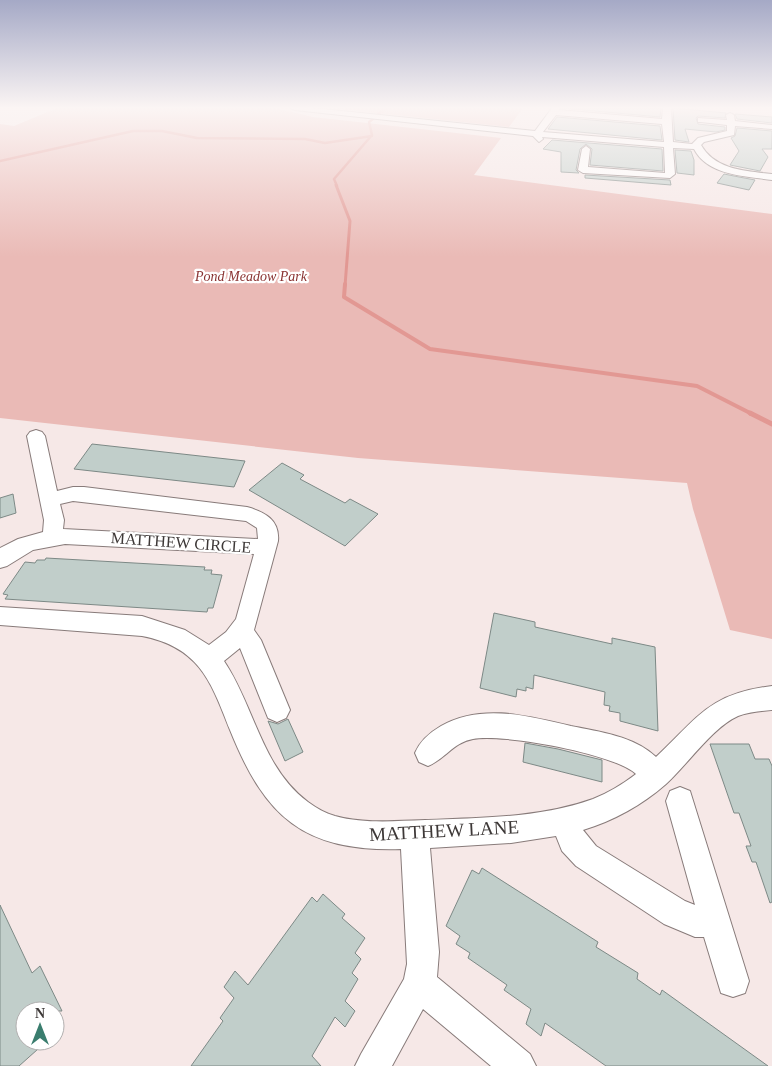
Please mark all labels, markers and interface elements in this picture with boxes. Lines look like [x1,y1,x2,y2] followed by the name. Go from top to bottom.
[194,269,308,284] park label: Pond Meadow Park
[110,529,252,556] street label: MATTHEW CIRCLE
[369,816,519,845] street label: MATTHEW LANE
[15,1001,65,1051] north arrow
[35,1006,45,1021] text: N

